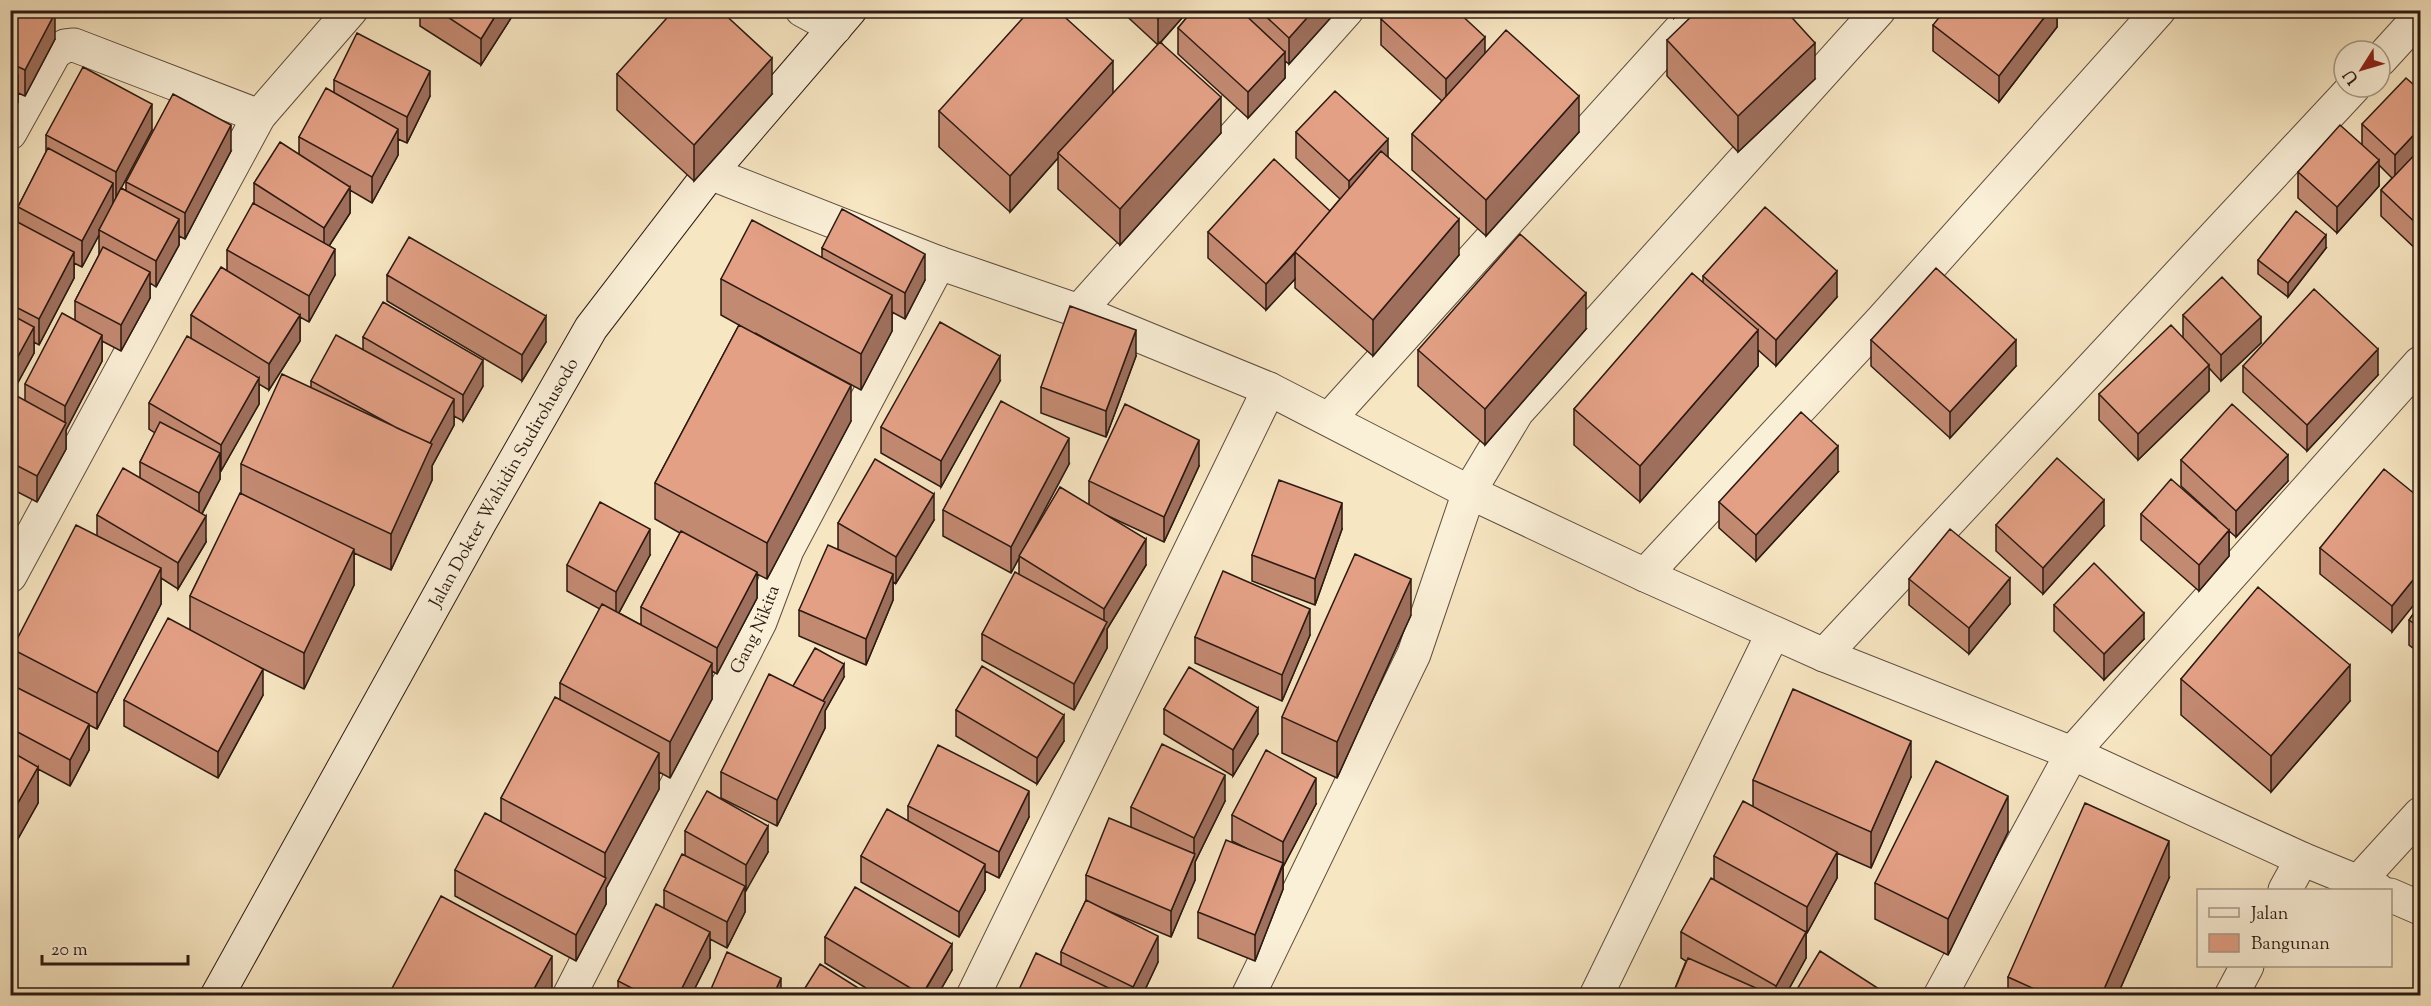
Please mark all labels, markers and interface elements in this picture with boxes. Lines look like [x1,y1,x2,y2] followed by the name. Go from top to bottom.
[2332,39,2392,99] north arrow
[2338,64,2365,89] text: U
[423,354,586,614] street label: Jalan Dokter Wahidin Sudirohusodo
[725,582,788,679] street label: Gang Nikita
[2197,889,2392,967] legend
[2250,902,2289,928] text: Jalan
[42,928,188,966] scale bar
[2251,932,2330,958] text: Bangunan
[51,938,88,964] text: 20 m

